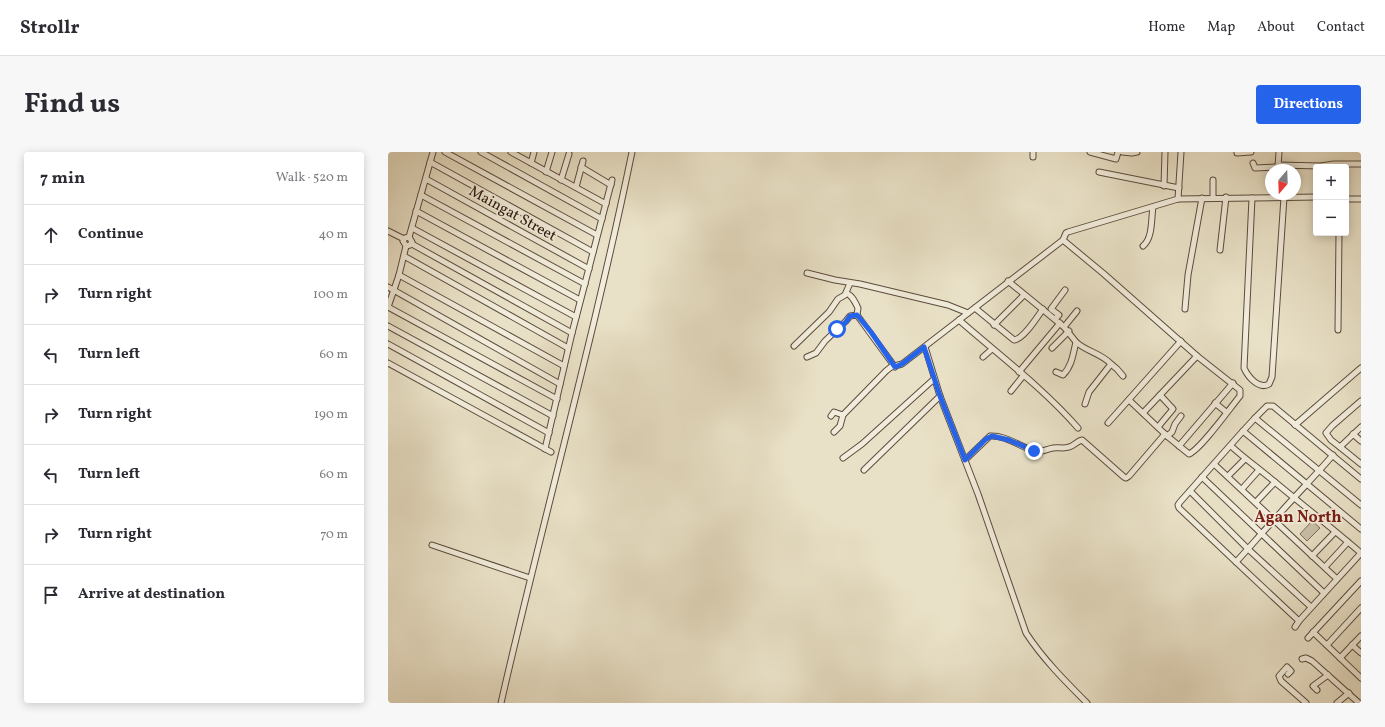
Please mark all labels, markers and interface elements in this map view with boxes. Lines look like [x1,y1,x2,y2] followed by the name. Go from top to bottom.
[20,15,80,41] text: Strollr
[1148,18,1185,37] text: Home
[1207,18,1235,37] text: Map
[1257,18,1295,37] text: About
[1317,18,1365,37] text: Contact
[24,85,120,124] text: Find us
[1256,85,1361,124] button: Directions
[1265,164,1301,200] north arrow
[1313,164,1349,236] map controls
[1313,164,1349,200] button: +
[40,167,85,190] text: 7 min
[276,169,348,187] text: Walk · 520 m
[465,182,560,247] street label: Maingat Street
[1313,200,1349,236] button: −
[40,224,62,246] icon: ahead
[78,224,143,245] text: Continue
[319,226,348,244] text: 40 m
[40,284,62,306] icon: right
[78,284,152,305] text: Turn right
[313,286,348,304] text: 100 m
[828,320,846,338] route start
[40,344,62,366] icon: left
[78,344,140,365] text: Turn left
[320,346,348,364] text: 60 m
[40,404,62,426] icon: right
[78,404,152,425] text: Turn right
[314,406,348,424] text: 190 m
[1025,442,1043,460] route end
[40,464,62,486] icon: left
[78,464,140,485] text: Turn left
[320,466,348,484] text: 60 m
[1254,507,1342,529] district label: Agan North
[40,524,62,546] icon: right
[78,524,152,545] text: Turn right
[320,526,348,544] text: 70 m
[40,584,62,606] icon: arrive
[78,584,225,605] text: Arrive at destination

